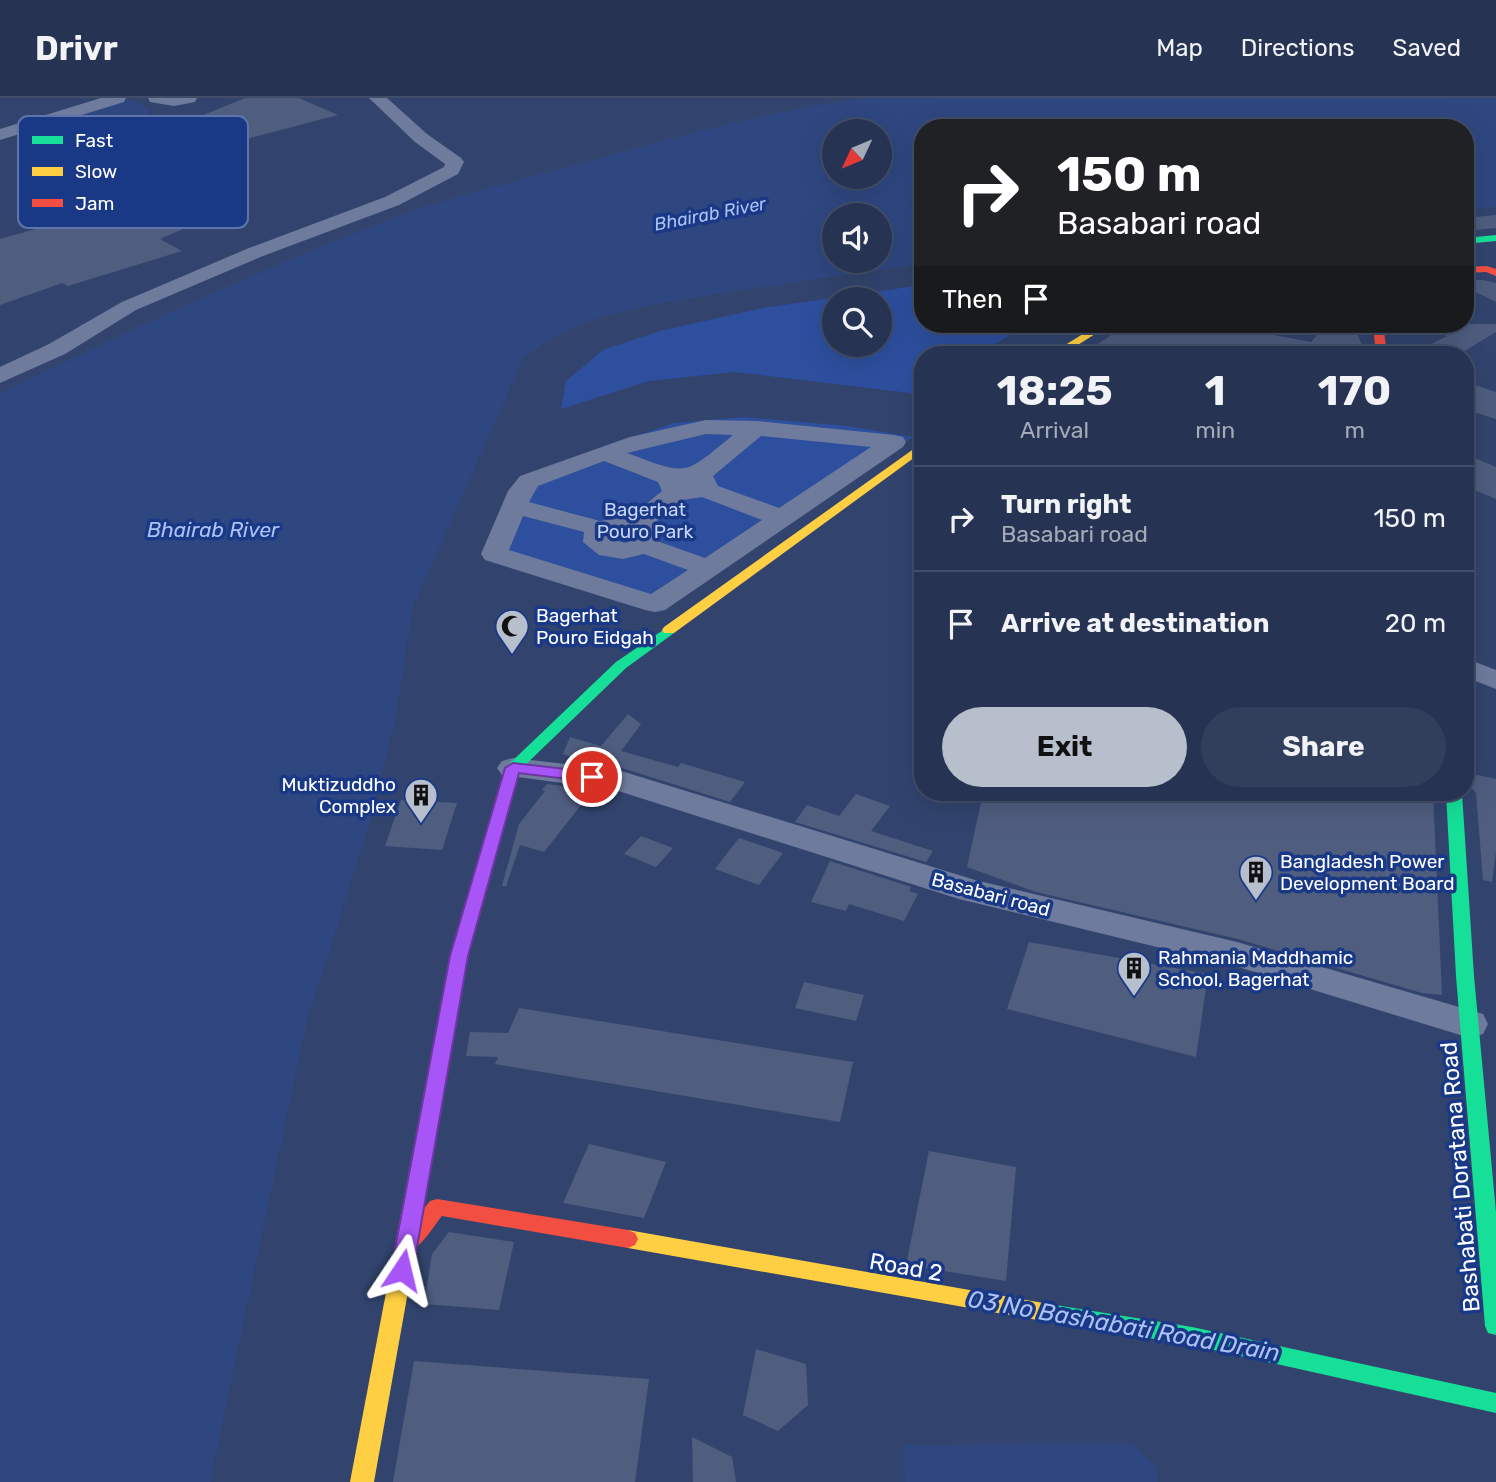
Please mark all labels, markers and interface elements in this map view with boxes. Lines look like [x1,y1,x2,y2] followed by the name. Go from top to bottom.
[35,29,118,68] text: Drivr
[1156,34,1203,62] text: Map
[1241,34,1354,62] text: Directions
[1392,34,1461,62] text: Saved
[18,116,248,228] legend
[822,119,892,189] north arrow
[822,119,892,357] map controls
[75,129,114,152] text: Fast
[1057,145,1202,203] text: 150 m
[942,147,1033,238] icon: right
[75,160,117,183] text: Slow
[75,192,114,215] text: Jam
[652,192,769,236] water label: Bhairab River
[822,203,892,273] button: sound
[1057,204,1261,242] text: Basabari road
[1017,280,1055,318] icon: arrive
[942,284,1003,315] text: Then
[822,287,892,357] button: search
[997,366,1113,416] text: 18:25
[1205,366,1226,416] text: 1
[1318,366,1391,416] text: 170
[1020,416,1089,444] text: Arrival
[1195,416,1235,444] text: min
[1344,416,1365,444] text: m
[1001,489,1131,520] text: Turn right
[597,498,693,543] park label: Bagerhat Pouro Park
[942,500,980,538] icon: right
[1373,503,1446,534] text: 150 m
[147,517,280,542] water label: Bhairab River
[1001,520,1148,548] text: Basabari road
[536,604,654,649] place label: Bagerhat Pouro Eidgah
[942,605,980,643] icon: arrive
[493,607,531,656] mosque icon: Bagerhat Pouro Eidgah
[1001,608,1269,639] text: Arrive at destination
[1385,608,1446,639] text: 20 m
[942,707,1187,787] button: Exit
[1201,707,1446,787] button: Share
[562,747,622,807] pin
[573,758,611,796] icon: arrive
[281,773,396,818] place label: Muktizuddho Complex
[402,776,440,825] building icon: Muktizuddho Complex
[1280,850,1454,895] place label: Bangladesh Power Development Board
[1237,853,1275,902] building icon: Bangladesh Power Development Board
[929,868,1052,921] street label: Basabari road
[1158,946,1353,991] place label: Rahmania Maddhamic School, Bagerhat
[1115,949,1153,998] building icon: Rahmania Maddhamic School, Bagerhat
[1434,1040,1486,1314] street label: Bashabati Doratana Road
[365,1233,439,1307] position arrow
[867,1247,945,1287] street label: Road 2
[966,1285,1282,1367] water label: 03 No Bashabati Road Drain

